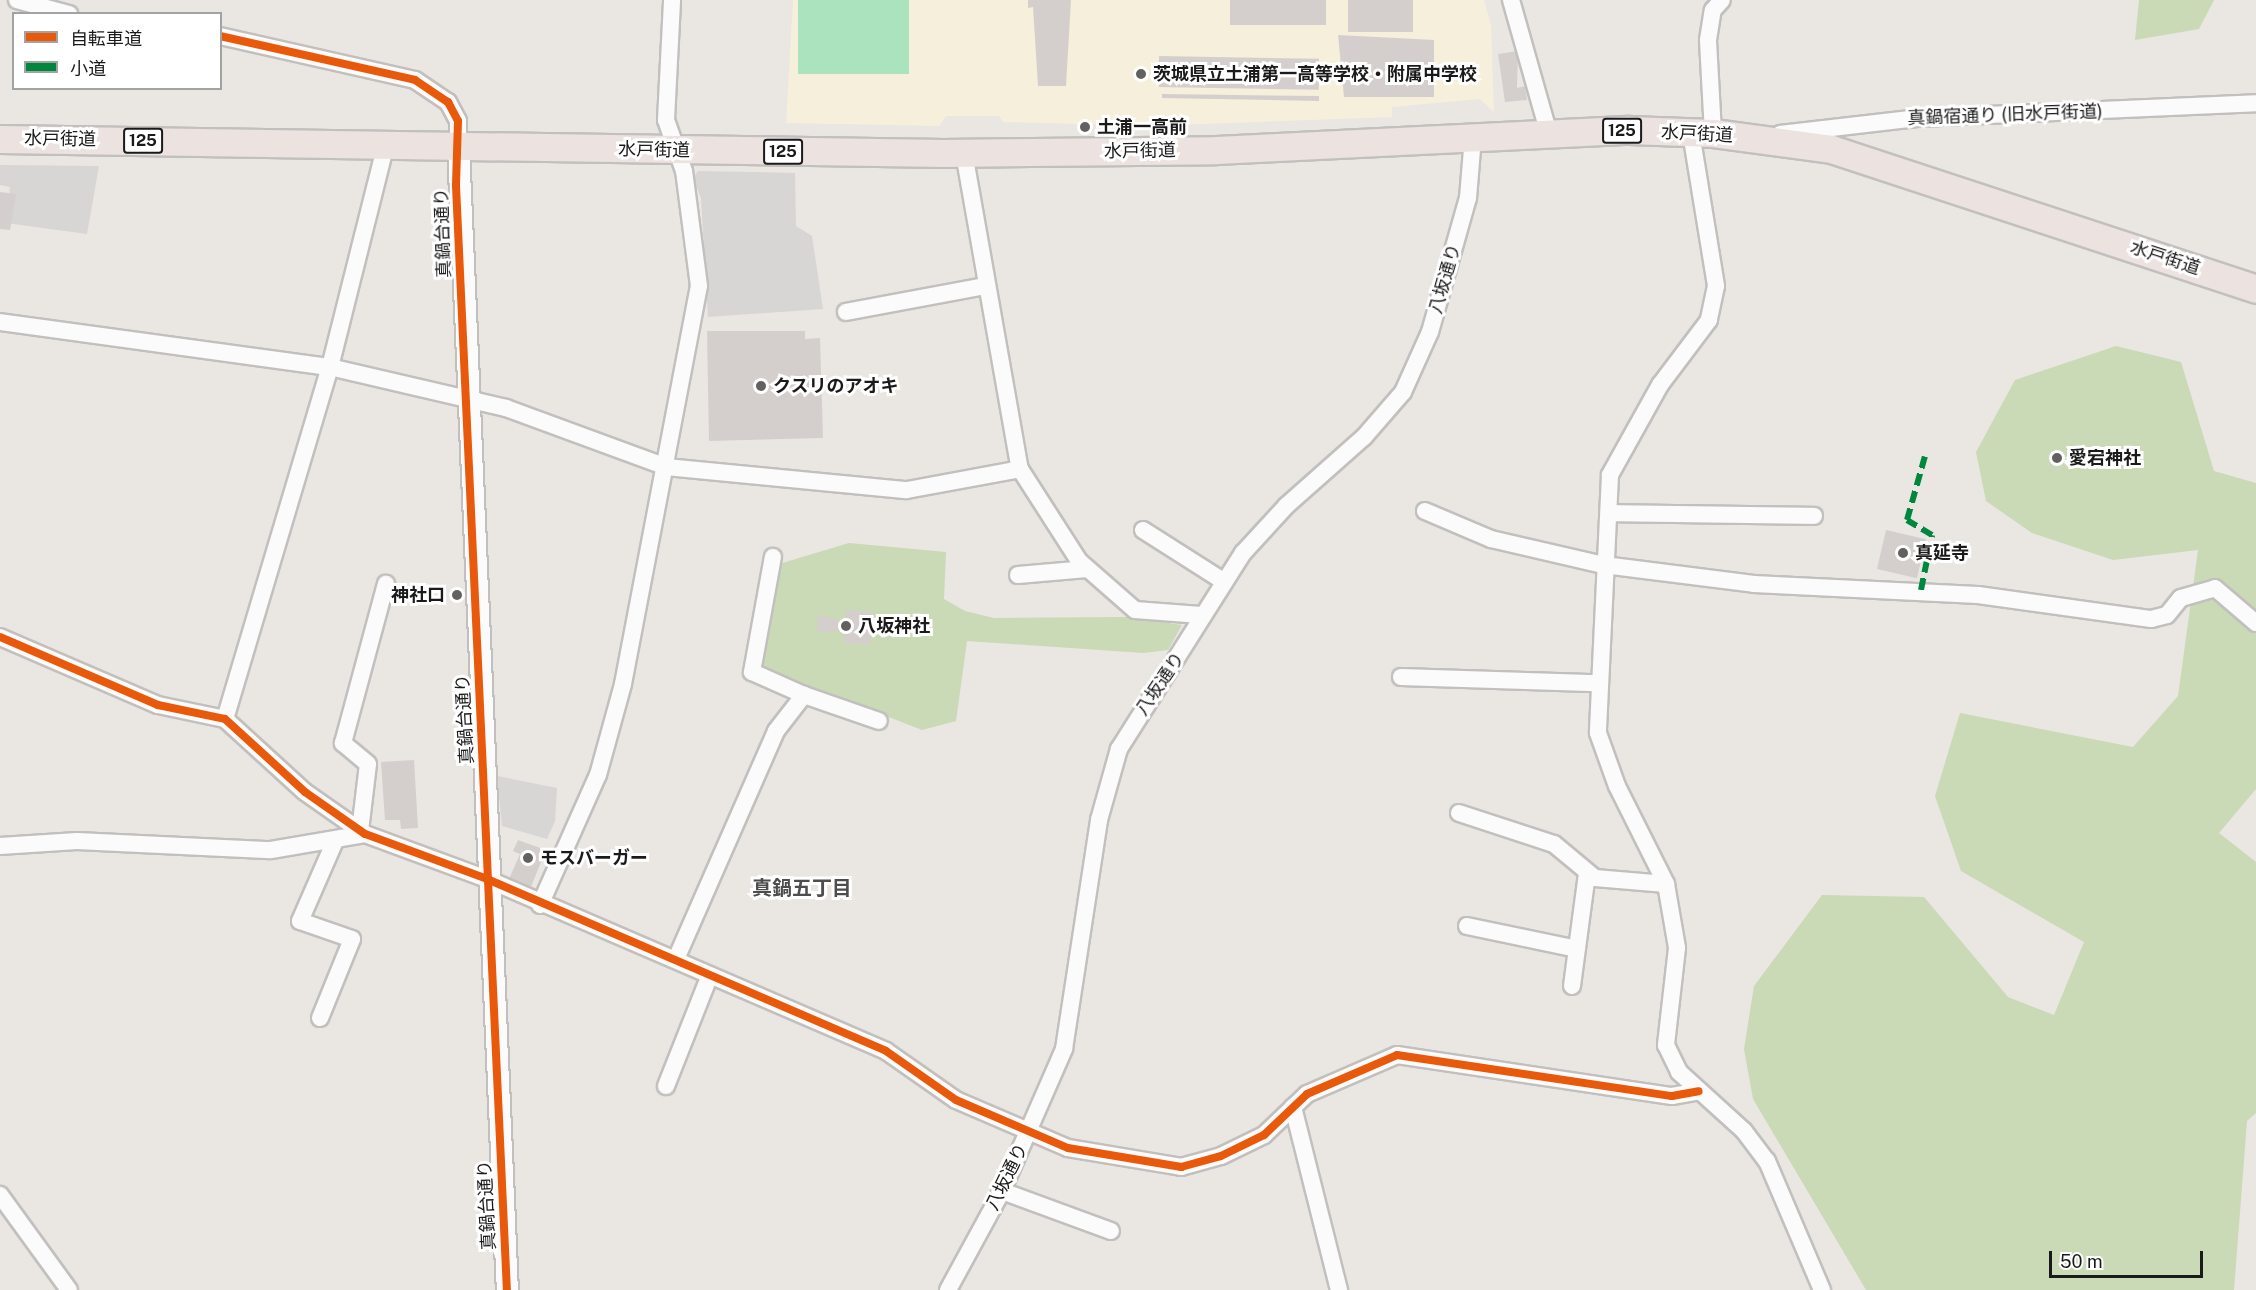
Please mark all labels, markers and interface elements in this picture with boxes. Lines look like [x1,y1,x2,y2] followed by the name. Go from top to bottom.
[12,12,222,90] legend
[70,28,142,49] text: 自転車道
[70,58,106,79] text: 小道
[1153,63,1477,85] place label: 茨城県立土浦第一高等学校・附属中学校
[1134,67,1148,81] marker: 茨城県立土浦第一高等学校・附属中学校
[1907,101,2103,129] street label: 真鍋宿通り (旧水戸街道)
[1097,116,1187,138] place label: 土浦一高前
[1601,118,1643,144] road number: 125
[1078,120,1092,134] marker: 土浦一高前
[1660,121,1734,147] street label: 水戸街道
[24,128,96,150] street label: 水戸街道
[122,128,164,154] road number: 125
[618,139,690,161] street label: 水戸街道
[762,139,804,165] road number: 125
[1104,140,1176,162] street label: 水戸街道
[431,188,455,278] street label: 真鍋台通り
[2127,237,2203,279] street label: 水戸街道
[1425,241,1465,317] street label: 八坂通り
[773,375,899,397] place label: クスリのアオキ
[754,379,768,393] marker: クスリのアオキ
[2069,447,2141,469] place label: 愛宕神社
[2050,451,2064,465] marker: 愛宕神社
[1915,542,1969,564] place label: 真延寺
[1896,546,1910,560] marker: 真延寺
[391,584,445,606] place label: 神社口
[450,588,464,602] marker: 神社口
[858,615,930,637] place label: 八坂神社
[839,619,853,633] marker: 八坂神社
[1131,648,1189,720] street label: 八坂通り
[452,673,478,765] street label: 真鍋台通り
[540,847,648,869] place label: モスバーガー
[521,851,535,865] marker: モスバーガー
[752,876,852,900] district label: 真鍋五丁目
[982,1140,1032,1214] street label: 八坂通り
[474,1159,500,1251] street label: 真鍋台通り
[2052,1239,2206,1277] scale bar
[2060,1251,2103,1272] text: 50 m

